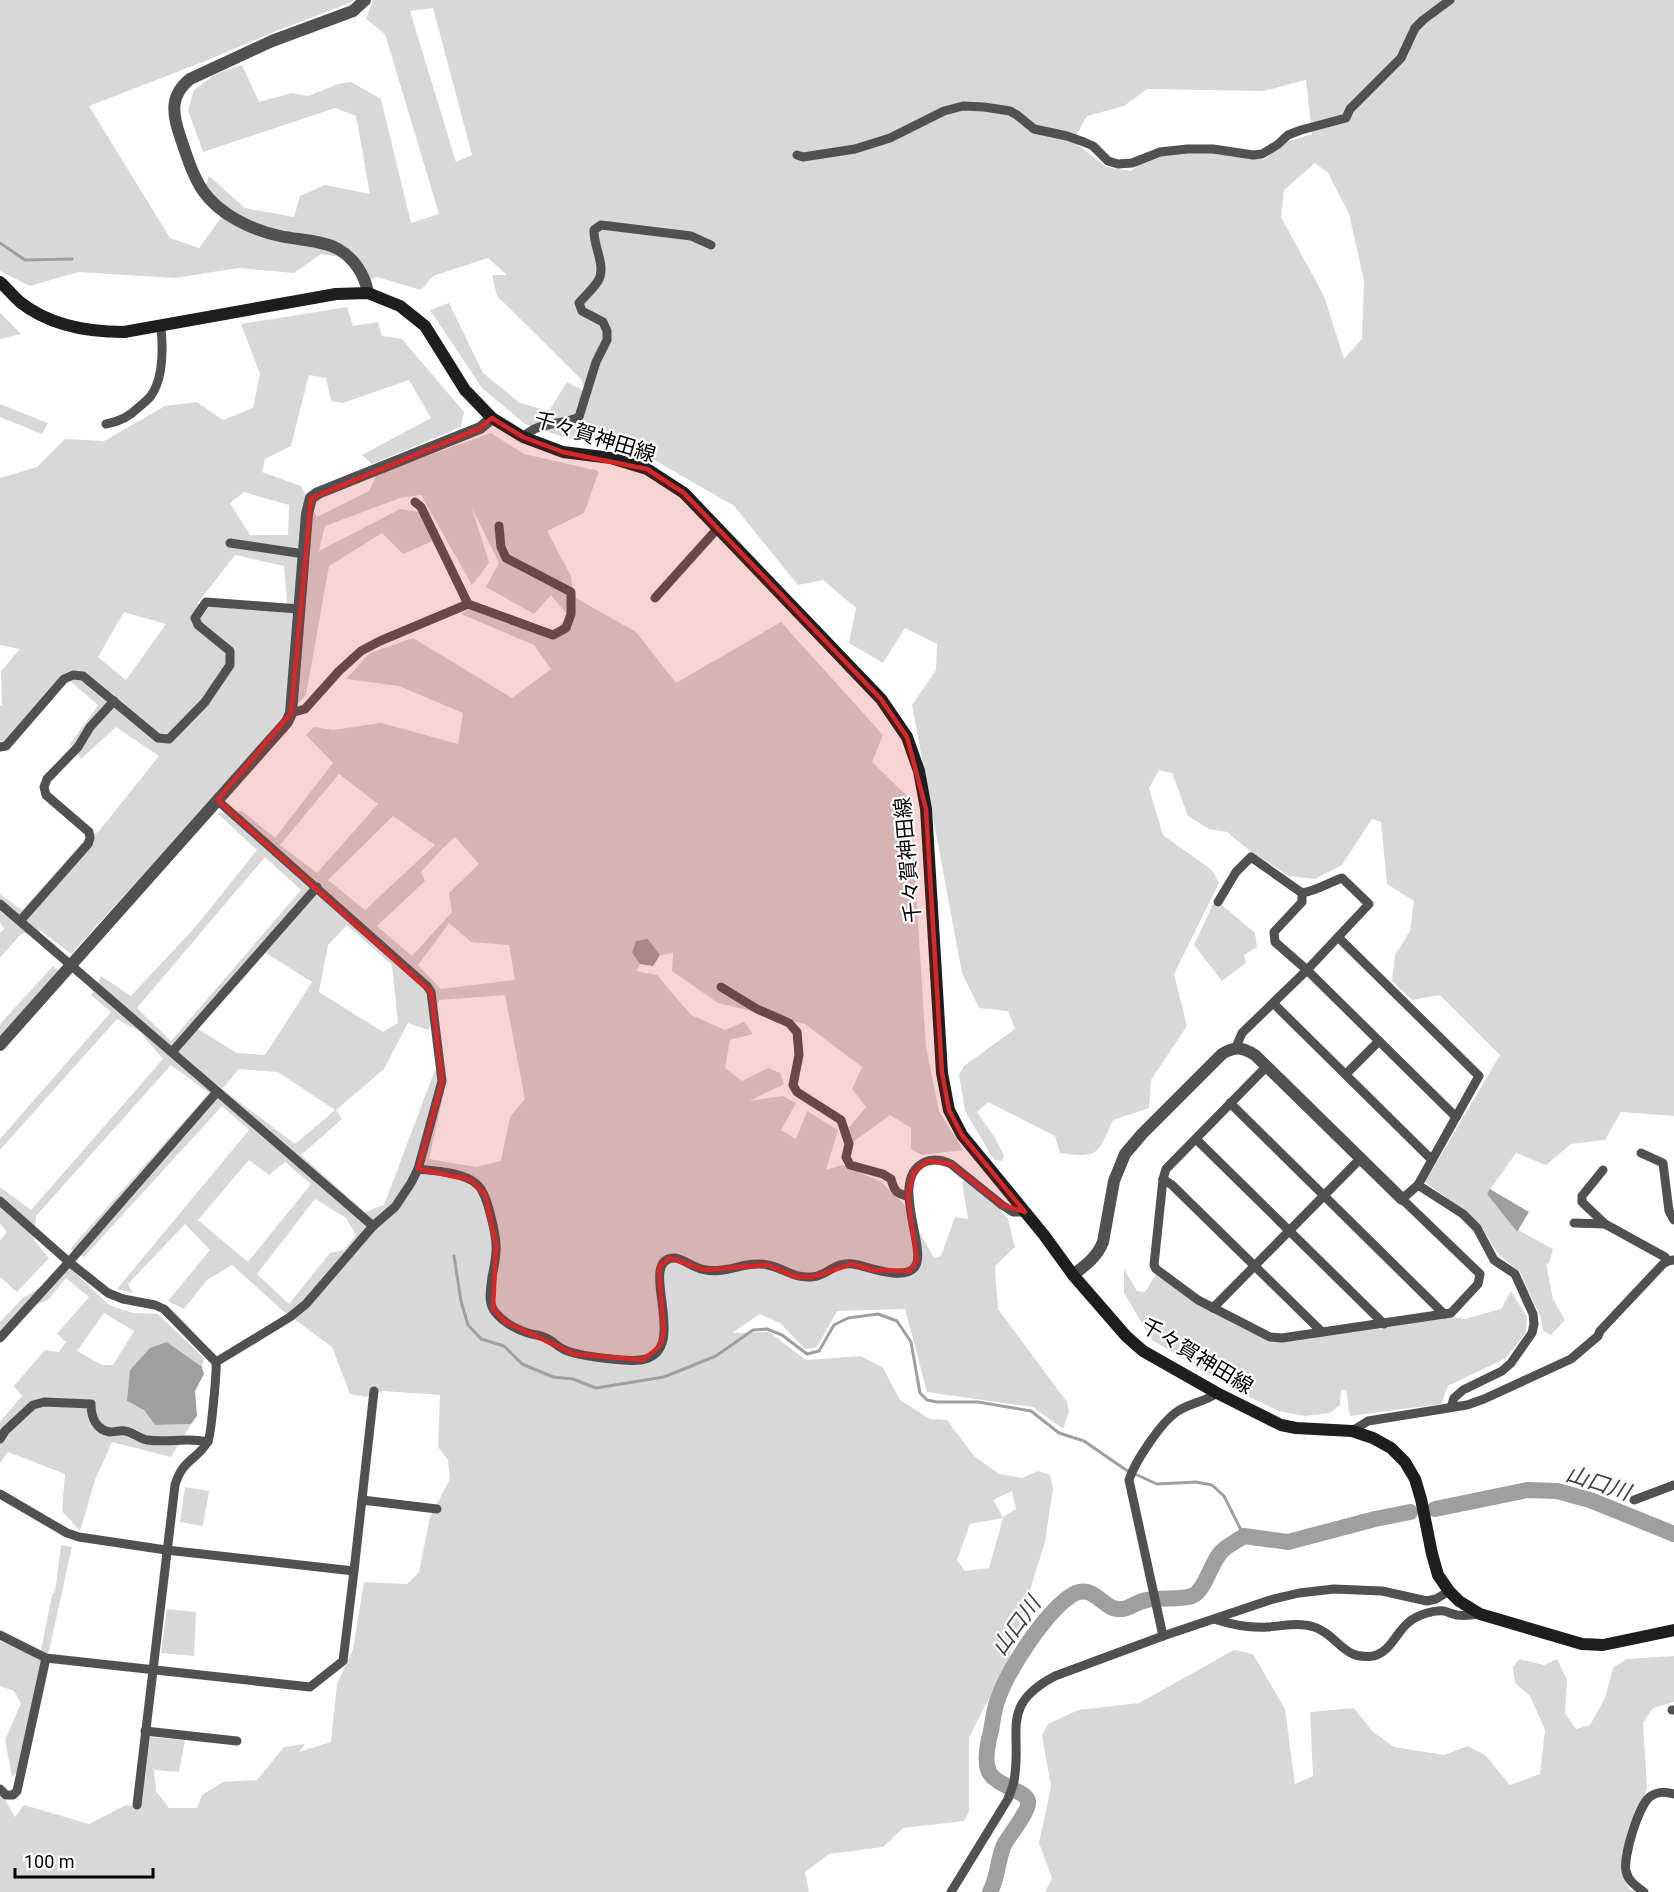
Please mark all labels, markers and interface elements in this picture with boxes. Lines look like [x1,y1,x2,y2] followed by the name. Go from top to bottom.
[531,407,659,467] street label: 千々賀神田線
[891,796,925,924] street label: 千々賀神田線
[1137,1313,1257,1399] street label: 千々賀神田線
[1563,1461,1635,1506] water label: 山口川
[986,1590,1047,1660] water label: 山口川
[15,1841,153,1879] scale bar
[24,1851,75,1872] text: 100 m

